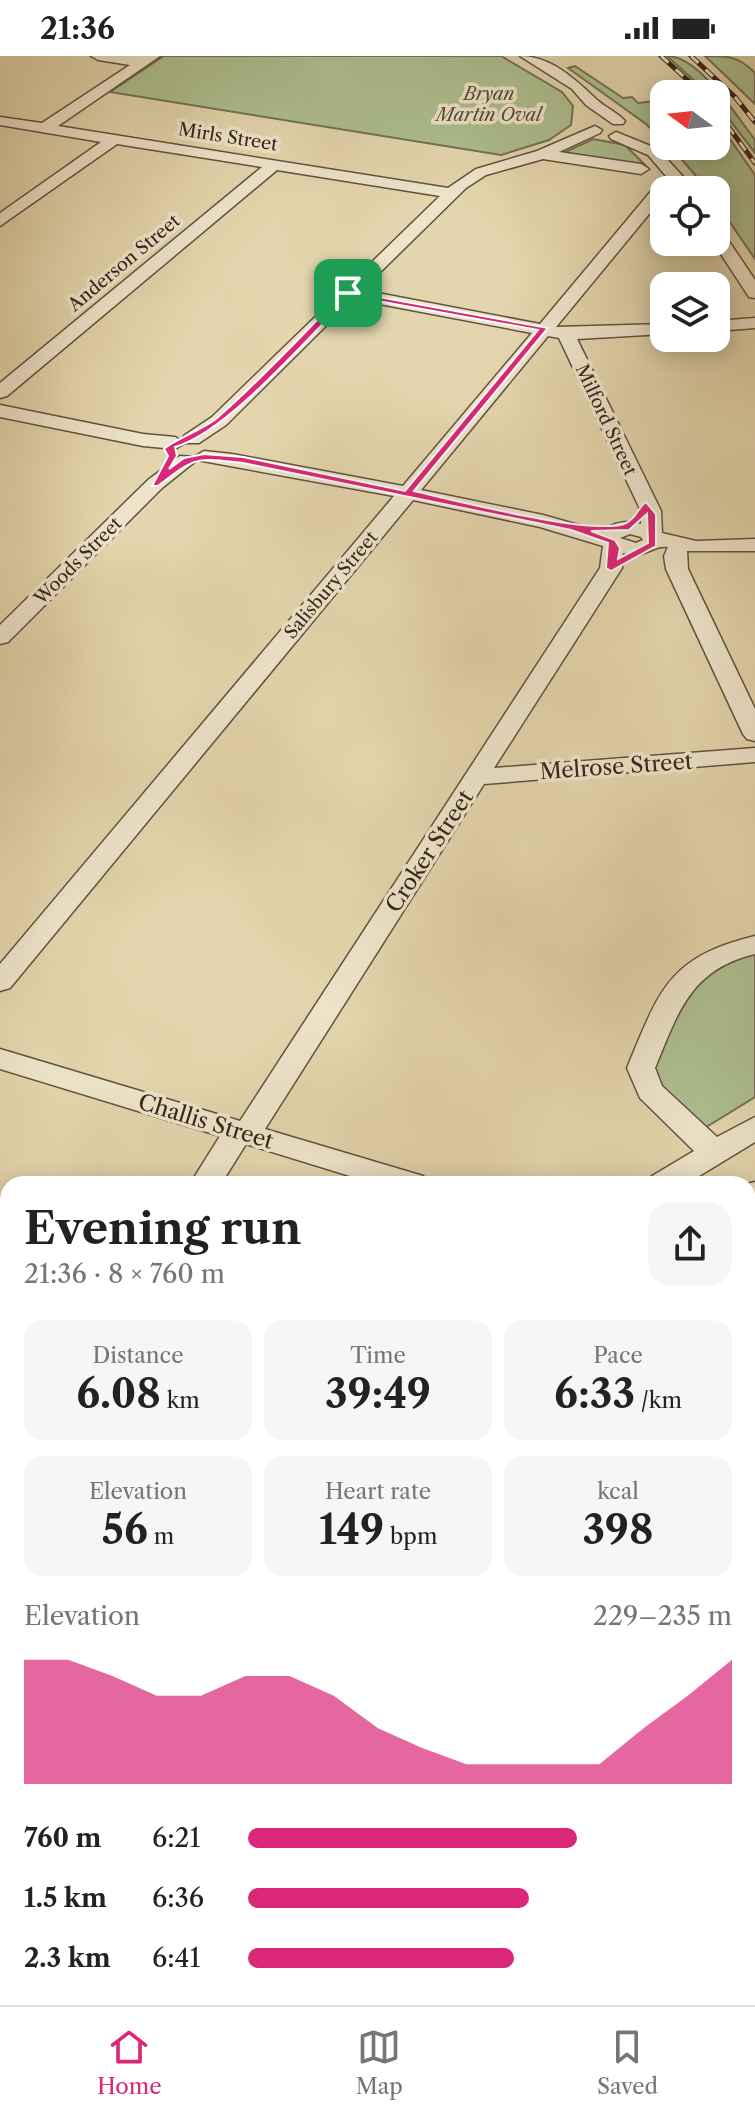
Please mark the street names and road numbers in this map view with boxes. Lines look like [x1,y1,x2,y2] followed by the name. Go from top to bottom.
[177,118,280,156] street label: Mirls Street
[63,209,185,317] street label: Anderson Street
[571,361,642,480] street label: Milford Street
[29,512,127,610] street label: Woods Street
[280,526,383,643] street label: Salisbury Street
[539,748,694,785] street label: Melrose Street
[380,785,479,918] street label: Croker Street
[135,1088,277,1155] street label: Challis Street

